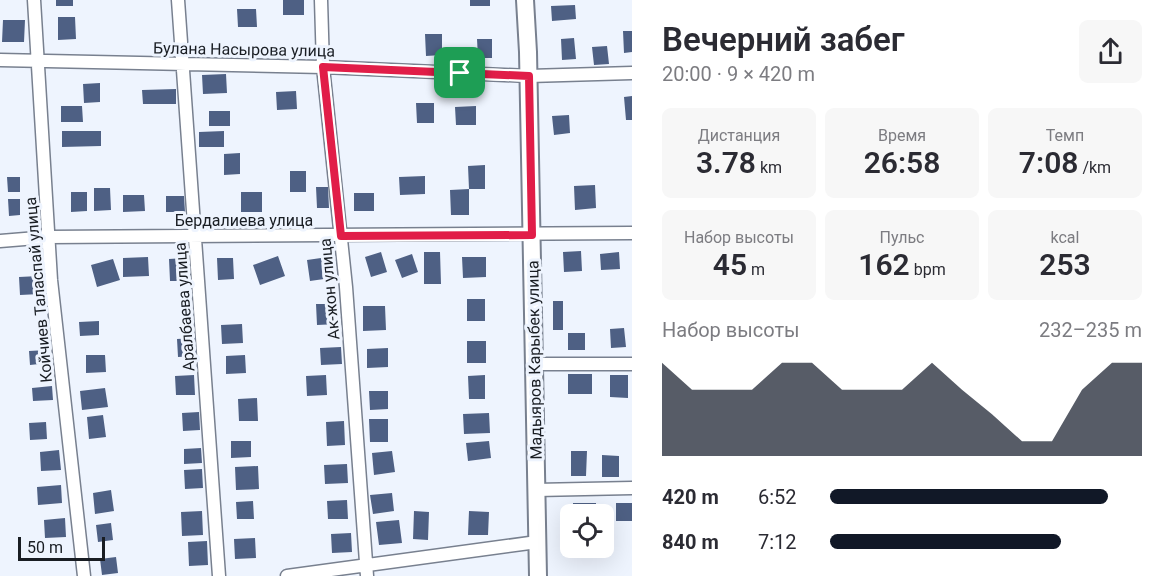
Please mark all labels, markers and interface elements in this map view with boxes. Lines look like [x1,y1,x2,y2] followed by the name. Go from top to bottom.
[662,20,905,59] text: Вечерний забег
[1079,20,1142,83] button: share
[153,38,335,61] street label: Булана Насырова улица
[434,47,485,98] pin
[443,56,476,89] icon: arrive
[662,62,815,86] text: 20:00 · 9 × 420 m
[698,126,780,145] text: Дистанция
[878,126,926,145] text: Время
[1046,126,1084,145] text: Темп
[696,145,756,180] text: 3.78
[864,145,940,180] text: 26:58
[1019,145,1078,180] text: 7:08
[756,158,782,177] text: km
[1078,158,1111,177] text: /km
[21,196,56,384] street label: Койчиев Таласпай улица
[175,211,313,230] street label: Бердалиева улица
[684,228,794,247] text: Набор высоты
[880,228,924,247] text: Пульс
[1051,228,1079,247] text: kcal
[316,237,343,341] street label: Ак-жон улица
[171,242,198,372] street label: Аралбаева улица
[713,247,747,282] text: 45
[858,247,910,282] text: 162
[1039,247,1091,282] text: 253
[523,260,546,460] street label: Мадыяров Карыбек улица
[747,260,765,279] text: m
[910,260,946,279] text: bpm
[662,318,800,342] text: Набор высоты
[1039,318,1142,342] text: 232–235 m
[662,485,719,509] text: 420 m
[758,485,797,509] text: 6:52
[560,504,614,558] map controls
[560,504,614,558] button: locate
[662,530,719,554] text: 840 m
[758,530,797,554] text: 7:12
[18,534,105,562] scale bar
[27,538,63,557] text: 50 m

